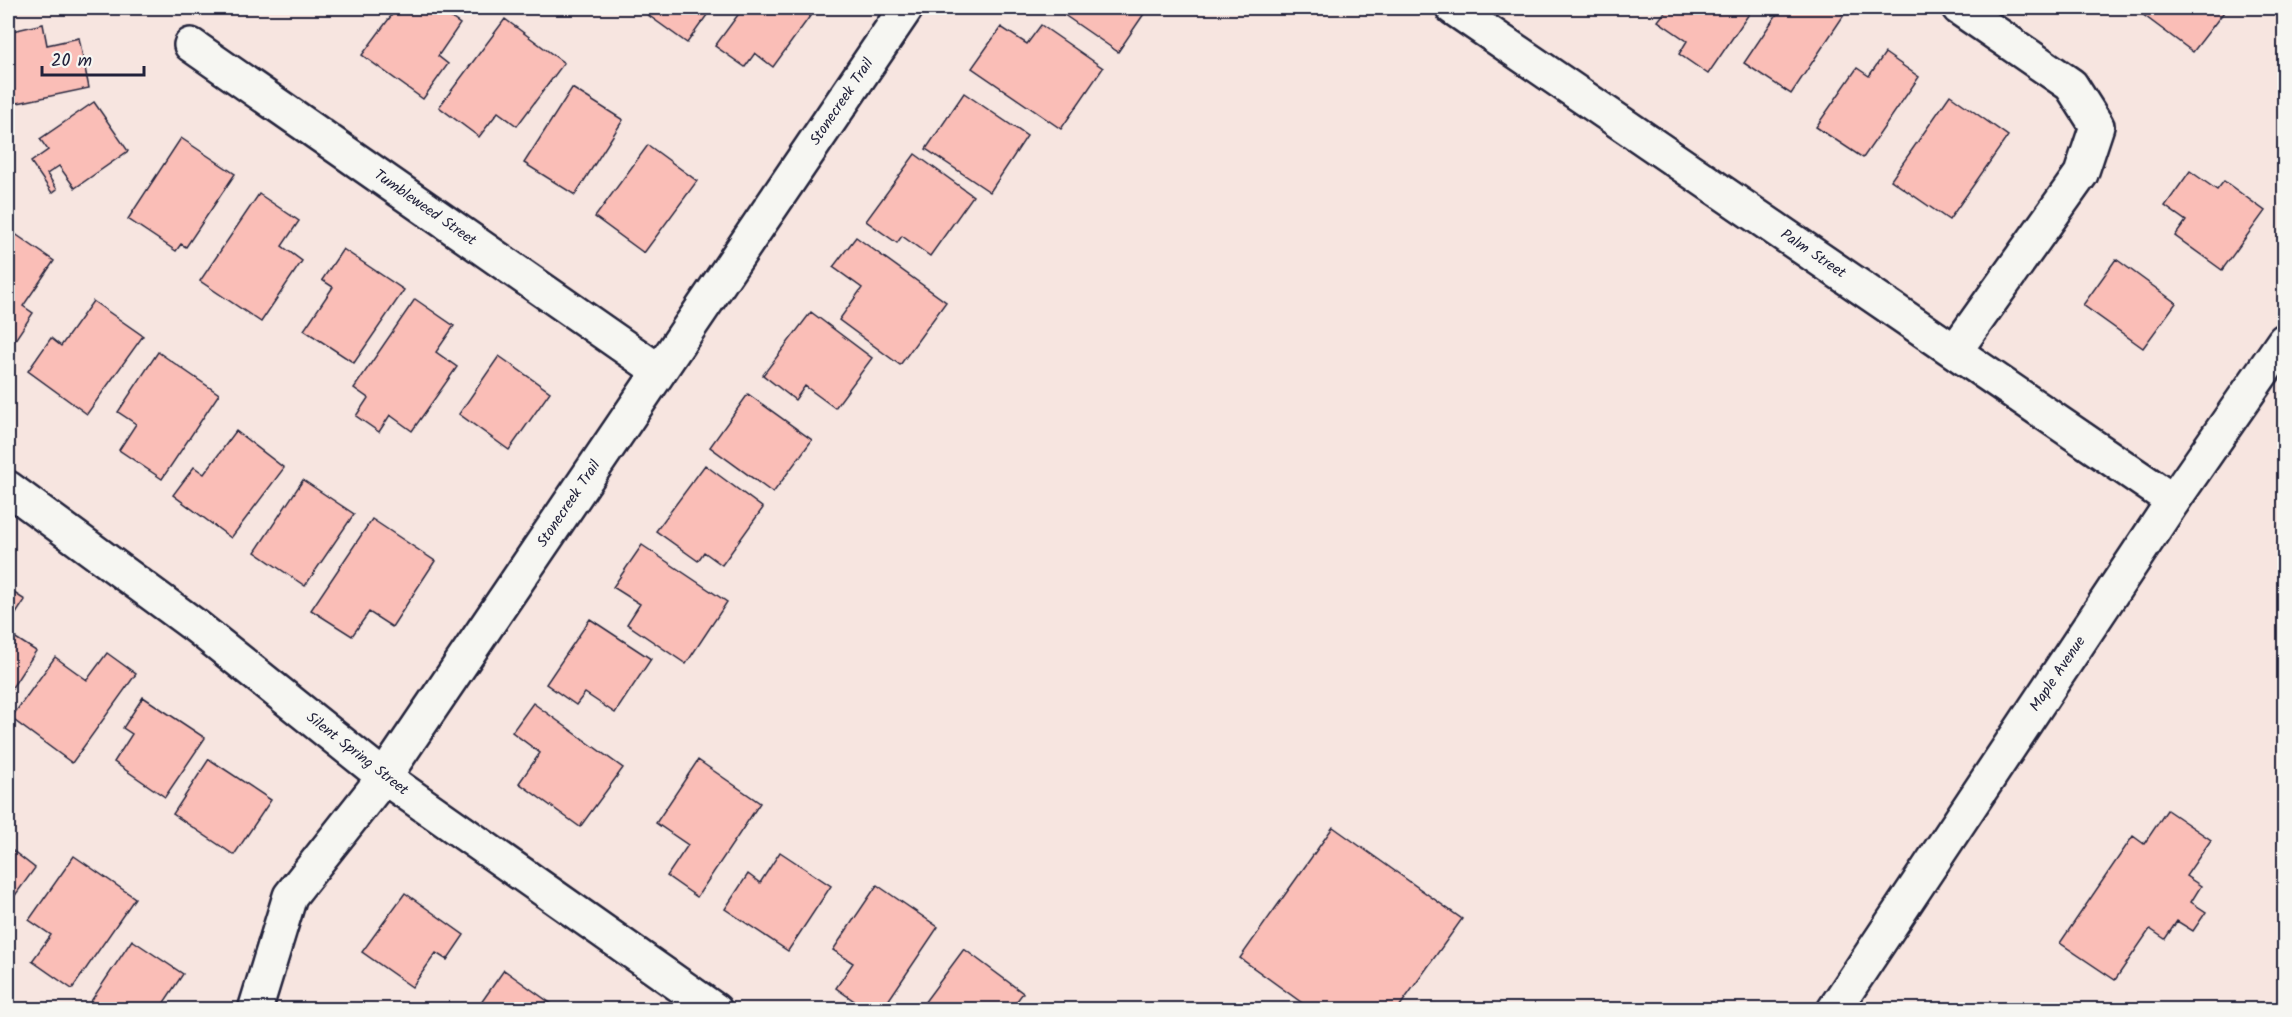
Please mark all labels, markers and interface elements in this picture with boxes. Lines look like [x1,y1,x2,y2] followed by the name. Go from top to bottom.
[42,39,144,77] scale bar
[51,47,92,76] text: 20 m
[804,53,880,150] street label: Stonecreek Trail
[369,164,481,253] street label: Tumbleweed Street
[1775,223,1851,285] street label: Palm Street
[531,455,607,552] street label: Stonecreek Trail
[2024,631,2092,717] street label: Maple Avenue
[301,706,414,802] street label: Silent Spring Street

